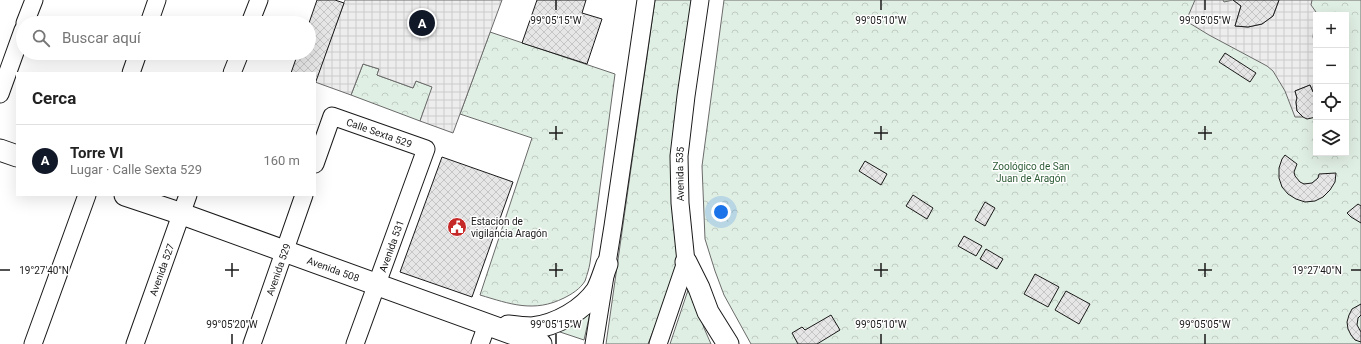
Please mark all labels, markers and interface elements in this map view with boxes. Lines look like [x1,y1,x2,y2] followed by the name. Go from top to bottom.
[409,8,435,38] pin: A
[1313,12,1349,156] map controls
[1313,12,1349,48] button: +
[530,15,582,26] text: 99°05'15"W
[855,15,907,26] text: 99°05'10"W
[1179,15,1231,26] text: 99°05'05"W
[16,16,316,60] search box
[30,27,52,49] icon: search
[62,29,141,47] text: Buscar aquí
[1313,48,1349,84] button: −
[1313,84,1349,120] button: locate
[32,88,76,108] text: Cerca
[345,116,413,150] street label: Calle Sexta 529
[1313,120,1349,156] button: layers
[70,144,123,162] text: Torre VI
[674,146,686,201] street label: Avenida 535
[41,153,49,168] text: A
[263,153,300,168] text: 160 m
[992,161,1070,184] park label: Zoológico de San Juan de Aragón
[70,162,202,177] text: Lugar · Calle Sexta 529
[711,202,731,222] your location
[446,216,468,238] public building icon: Estacion de vigilancia Aragón
[471,216,547,239] place label: Estacion de vigilancia Aragón
[377,219,406,274] street label: Avenida 531
[148,242,176,297] street label: Avenida 527
[264,242,293,297] street label: Avenida 529
[305,255,361,284] street label: Avenida 508
[19,265,69,276] text: 19°27'40"N
[1292,265,1342,276] text: 19°27'40"N
[206,319,258,330] text: 99°05'20"W
[530,319,582,330] text: 99°05'15"W
[855,319,907,330] text: 99°05'10"W
[1179,319,1231,330] text: 99°05'05"W

